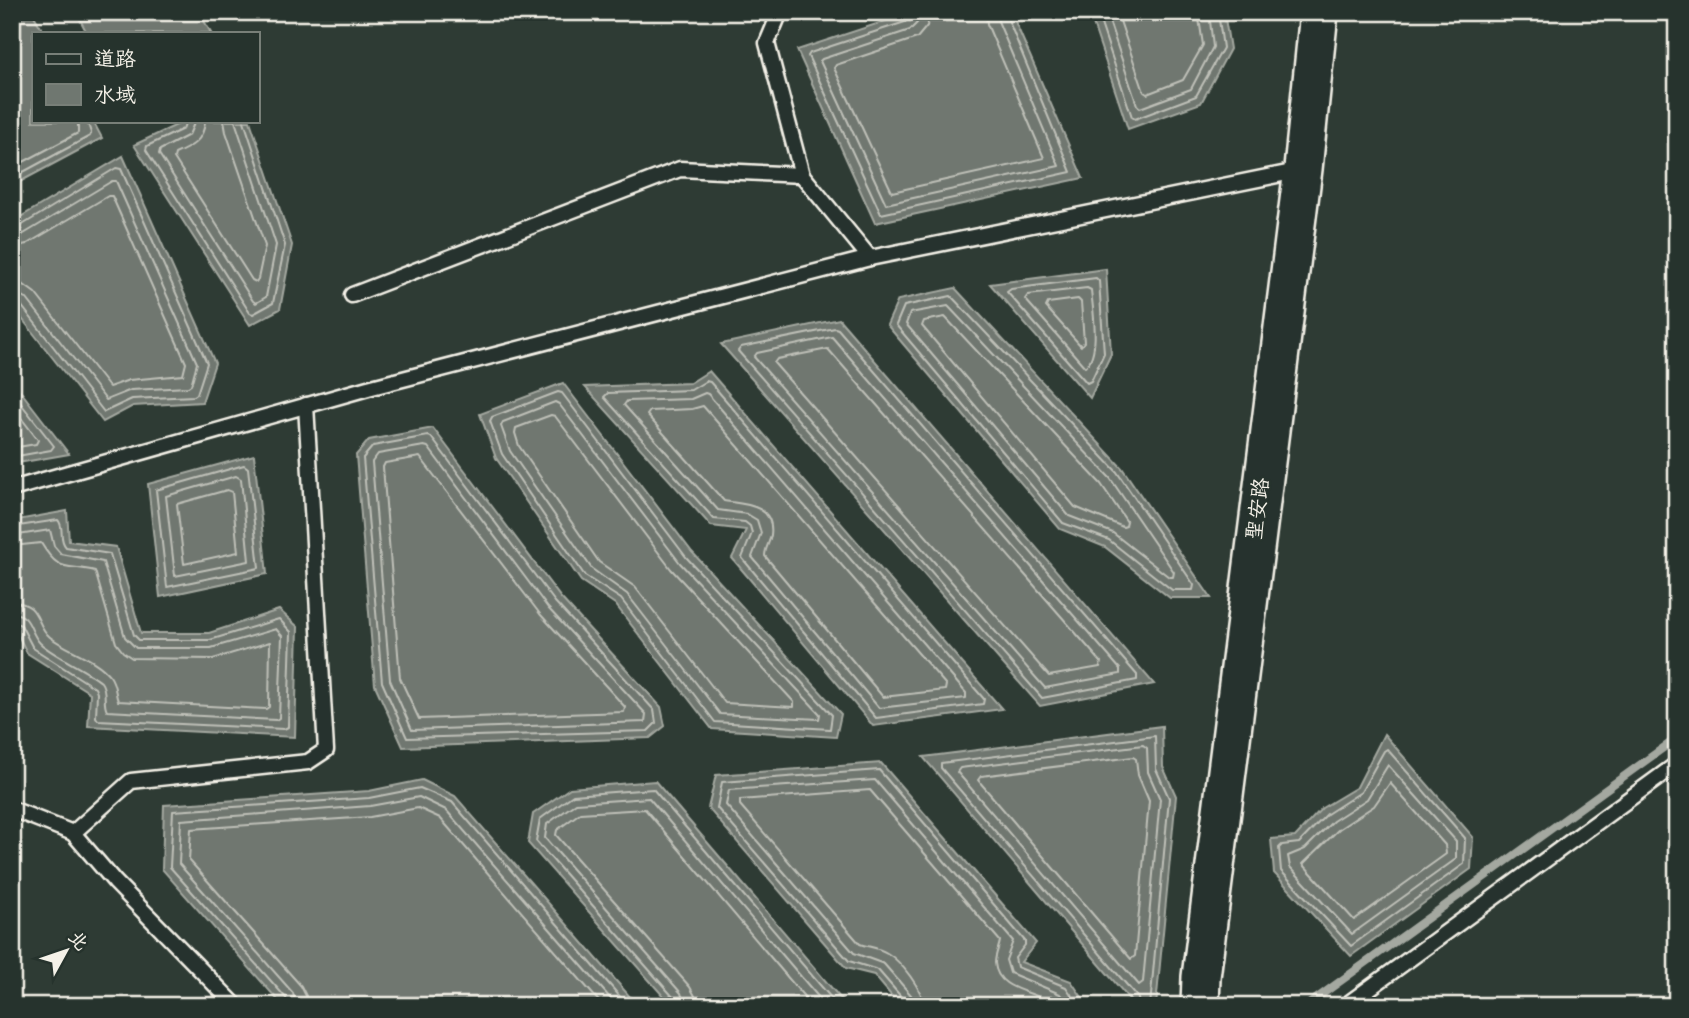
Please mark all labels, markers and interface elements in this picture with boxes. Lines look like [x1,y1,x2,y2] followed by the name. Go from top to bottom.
[32,32,259,122] legend
[94,44,136,77] text: 道路
[94,80,136,113] text: 水域
[1239,476,1279,542] street label: 聖安路
[32,916,102,986] north arrow
[60,924,95,958] text: 北

